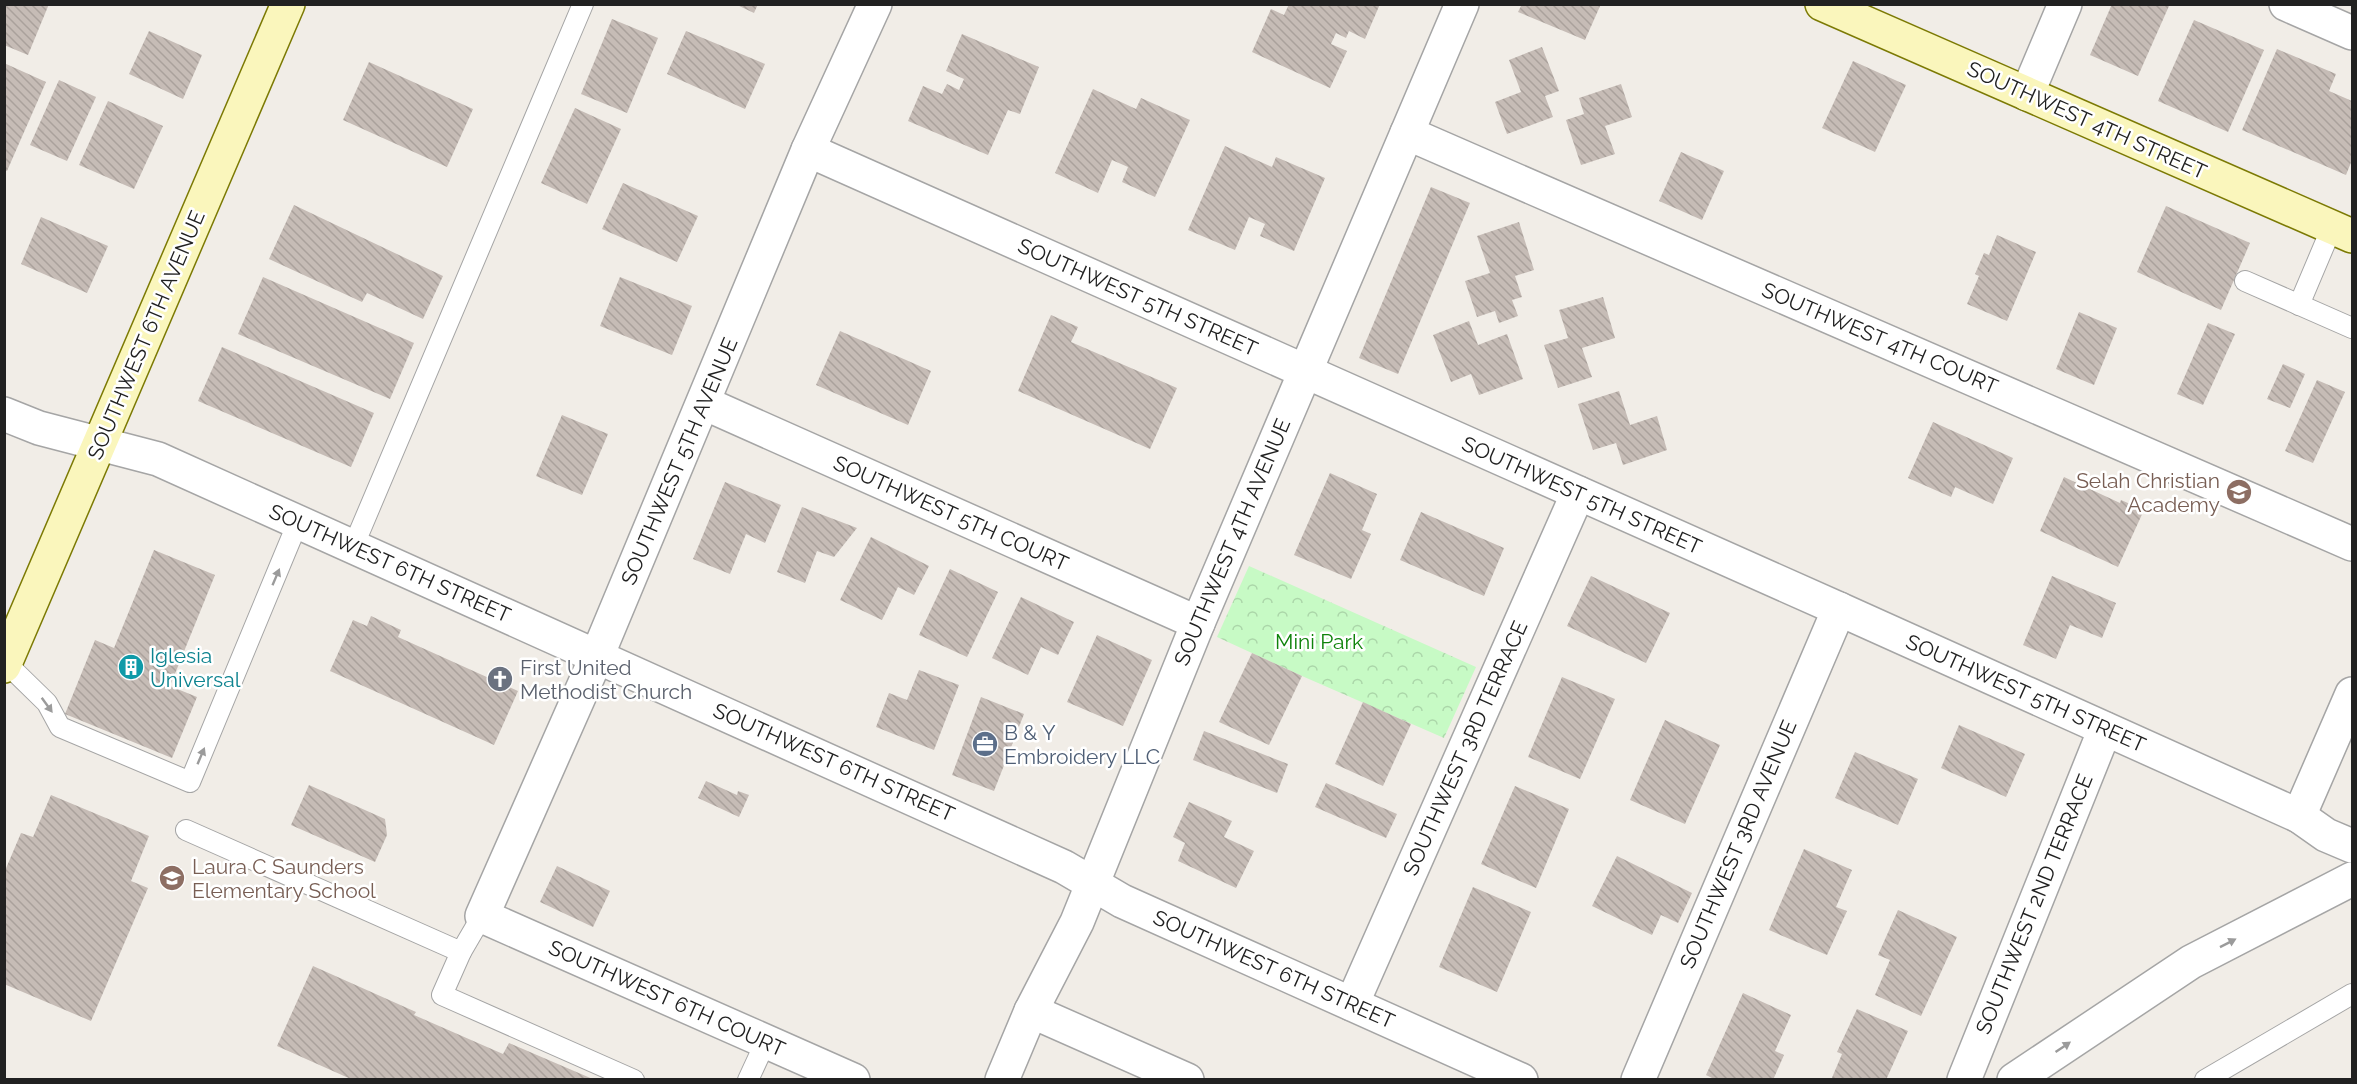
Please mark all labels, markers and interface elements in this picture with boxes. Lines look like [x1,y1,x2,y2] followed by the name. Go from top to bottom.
[1963,56,2211,184] street label: SOUTHWEST 4TH STREET
[82,207,210,463] street label: SOUTHWEST 6TH AVENUE
[1014,233,1262,361] street label: SOUTHWEST 5TH STREET
[1758,277,2002,399] street label: SOUTHWEST 4TH COURT
[615,334,743,588] street label: SOUTHWEST 5TH AVENUE
[1169,415,1295,669] street label: SOUTHWEST 4TH AVENUE
[1458,431,1706,559] street label: SOUTHWEST 5TH STREET
[830,450,1072,576] street label: SOUTHWEST 5TH COURT
[2076,468,2220,517] place label: Selah Christian Academy
[2224,477,2254,507] school or university icon: Selah Christian Academy
[265,498,515,628] street label: SOUTHWEST 6TH STREET
[271,567,281,585] one-way arrow
[1397,617,1533,879] street label: SOUTHWEST 3RD TERRACE
[1275,629,1363,654] park label: Mini Park
[1902,629,2150,757] street label: SOUTHWEST 5TH STREET
[150,643,241,692] place label: Iglesia Universal
[116,652,146,682] building icon: Iglesia Universal
[520,655,692,704] place label: First United Methodist Church
[485,664,515,694] church icon: First United Methodist Church
[41,696,53,712] one-way arrow
[709,697,959,827] street label: SOUTHWEST 6TH STREET
[1674,716,1802,972] street label: SOUTHWEST 3RD AVENUE
[1004,720,1160,769] place label: B & Y Embroidery LLC
[970,729,1000,759] office icon: B & Y Embroidery LLC
[196,747,206,765] one-way arrow
[1970,770,2098,1038] street label: SOUTHWEST 2ND TERRACE
[192,854,376,903] place label: Laura C Saunders Elementary School
[157,863,187,893] school or university icon: Laura C Saunders Elementary School
[1149,904,1399,1034] street label: SOUTHWEST 6TH STREET
[545,935,789,1062] street label: SOUTHWEST 6TH COURT
[2219,939,2236,948] one-way arrow
[2055,1042,2071,1053] one-way arrow

